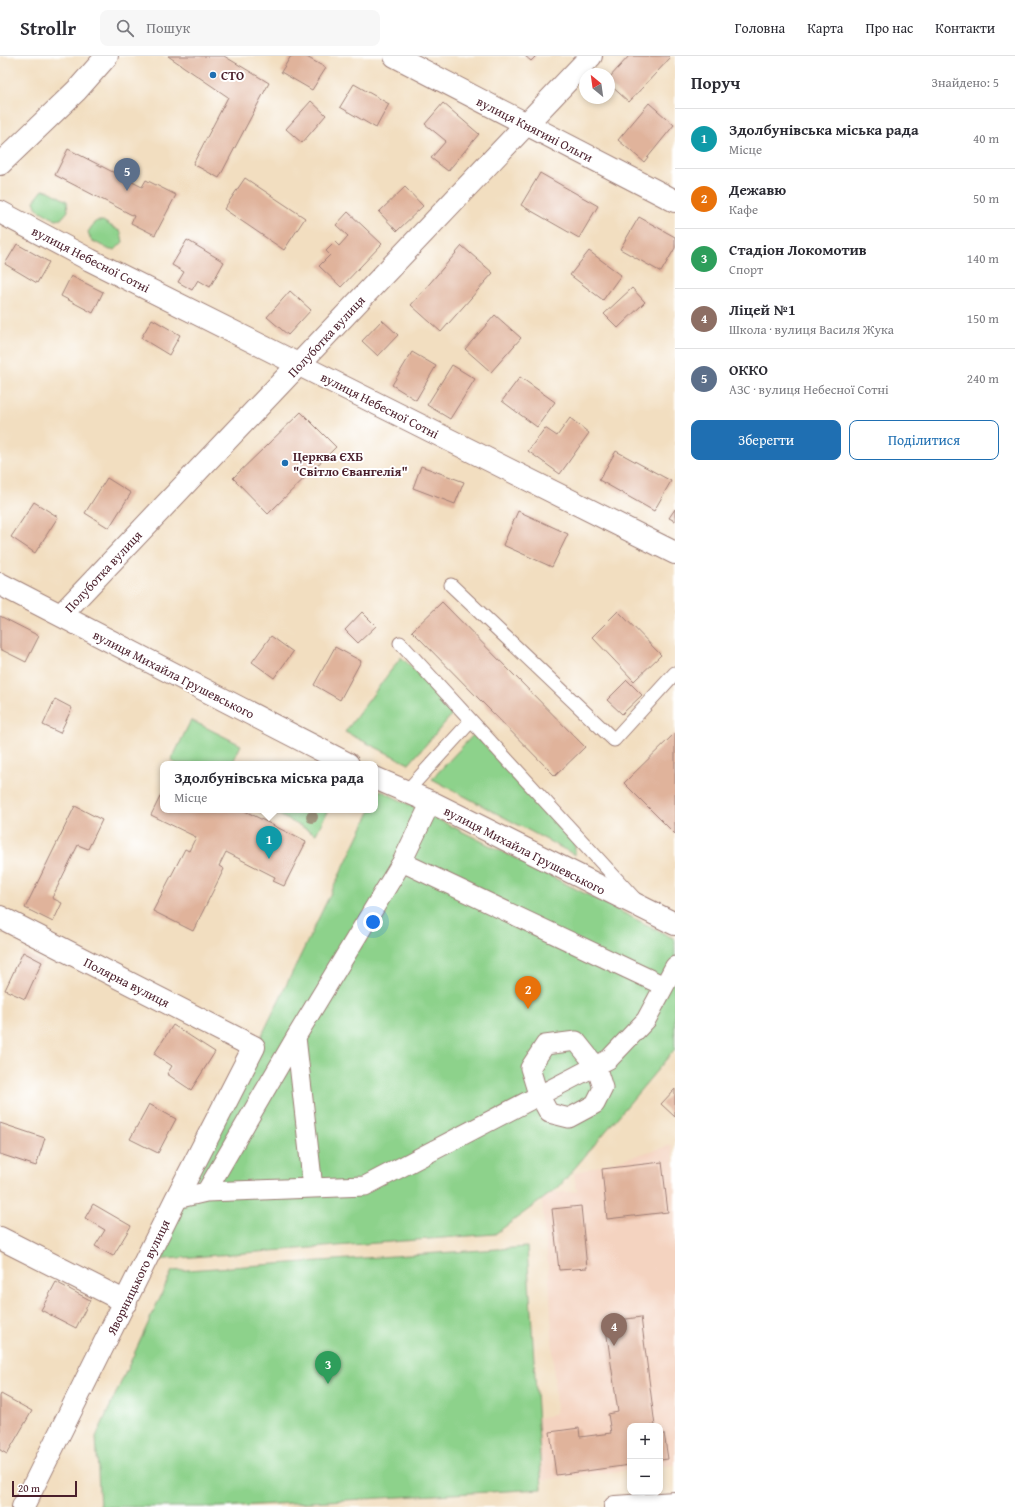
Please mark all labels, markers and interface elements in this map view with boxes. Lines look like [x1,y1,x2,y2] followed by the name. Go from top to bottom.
[100,10,380,46] search box
[20,14,76,42] text: Strollr
[114,17,136,39] icon: search
[146,17,190,38] text: Пошук
[735,18,785,38] text: Головна
[807,18,843,38] text: Карта
[865,18,913,38] text: Про нас
[935,18,995,38] text: Контакти
[221,66,244,85] place label: СТО
[579,68,615,104] north arrow
[208,70,218,80] marker: СТО
[691,70,740,95] text: Поруч
[931,73,999,92] text: Знайдено: 5
[473,92,597,167] street label: вулиця Княгині Ольги
[729,119,919,140] text: Здолбунівська міська рада
[701,129,707,148] text: 1
[973,129,999,148] text: 40 m
[729,140,762,159] text: Місце
[114,158,140,191] pin: 5
[729,179,786,200] text: Дежавю
[701,189,707,208] text: 2
[973,189,999,208] text: 50 m
[729,200,758,219] text: Кафе
[28,221,153,298] street label: вулиця Небесної Сотні
[729,239,867,260] text: Стадіон Локомотив
[701,249,707,268] text: 3
[967,249,999,268] text: 140 m
[729,260,763,279] text: Спорт
[283,291,370,382] street label: Полуботка вулиця
[729,299,796,320] text: Ліцей №1
[701,309,707,328] text: 4
[967,309,999,328] text: 150 m
[729,320,894,339] text: Школа · вулиця Василя Жука
[729,359,768,380] text: ОККО
[317,367,442,444] street label: вулиця Небесної Сотні
[701,369,707,388] text: 5
[967,369,999,388] text: 240 m
[729,380,889,399] text: АЗС · вулиця Небесної Сотні
[691,420,841,460] button: Зберегти
[849,420,999,460] button: Поділитися
[293,447,408,481] place label: Церква ЄХБ "Світло Євангелія"
[280,458,290,468] marker: Церква ЄХБ "Світло Євангелія"
[60,526,147,617] street label: Полуботка вулиця
[90,625,258,724] street label: вулиця Михайла Грушевського
[160,761,378,813] popup
[174,767,364,788] text: Здолбунівська міська рада
[174,788,207,807] text: Місце
[441,801,609,900] street label: вулиця Михайла Грушевського
[256,826,282,859] pin: 1
[363,912,383,932] your location
[80,953,173,1012] street label: Полярна вулиця
[515,976,541,1009] pin: 2
[102,1216,175,1339] street label: Яворницького вулиця
[601,1313,627,1346] pin: 4
[315,1351,341,1384] pin: 3
[627,1423,663,1495] map controls
[627,1423,663,1459] button: +
[627,1459,663,1495] button: −
[12,1479,77,1498] scale bar
[18,1480,40,1496] text: 20 m

